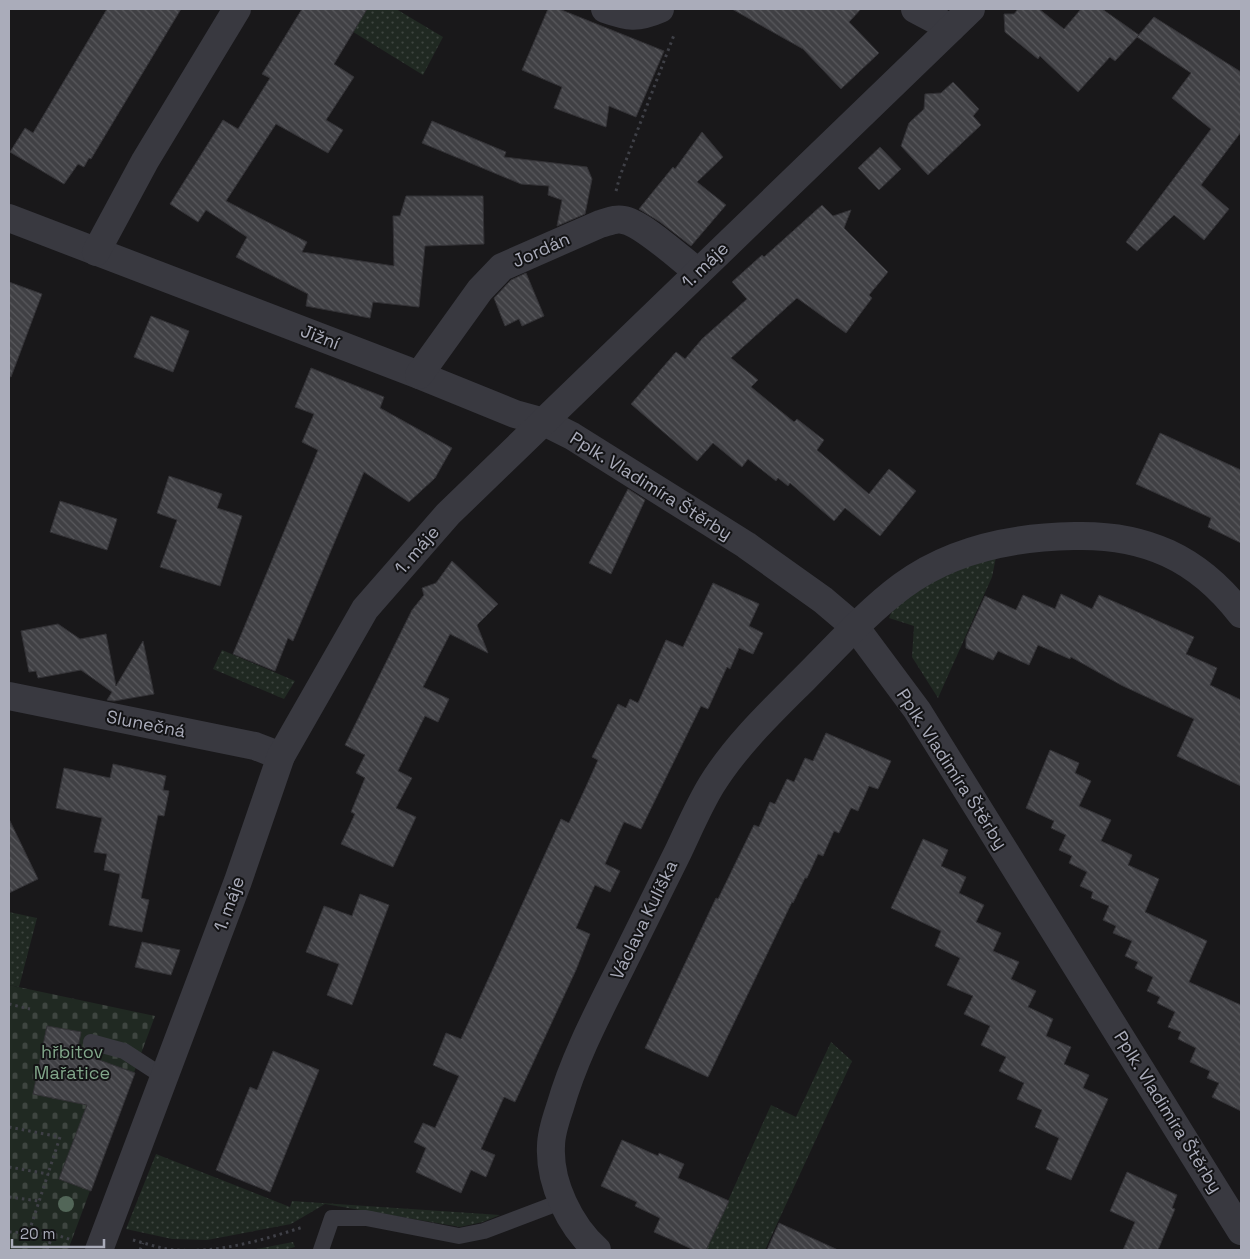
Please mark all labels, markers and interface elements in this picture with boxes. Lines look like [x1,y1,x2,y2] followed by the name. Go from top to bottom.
[508,227,573,272] street label: Jordán
[676,237,733,293] street label: 1. máje
[297,319,343,355] street label: Jižní
[566,426,737,545] street label: Pplk. Vladimíra Štěrby
[389,521,444,579] street label: 1. máje
[892,684,1013,853] street label: Pplk. Vladimíra Štěrby
[104,705,188,742] street label: Slunečná
[605,856,682,983] street label: Václava Kulíška
[208,873,249,935] street label: 1. máje
[1109,1026,1228,1197] street label: Pplk. Vladimíra Štěrby
[34,1040,110,1084] park label: hřbitov Mařatice
[12,1216,105,1248] scale bar
[20,1224,55,1243] text: 20 m

